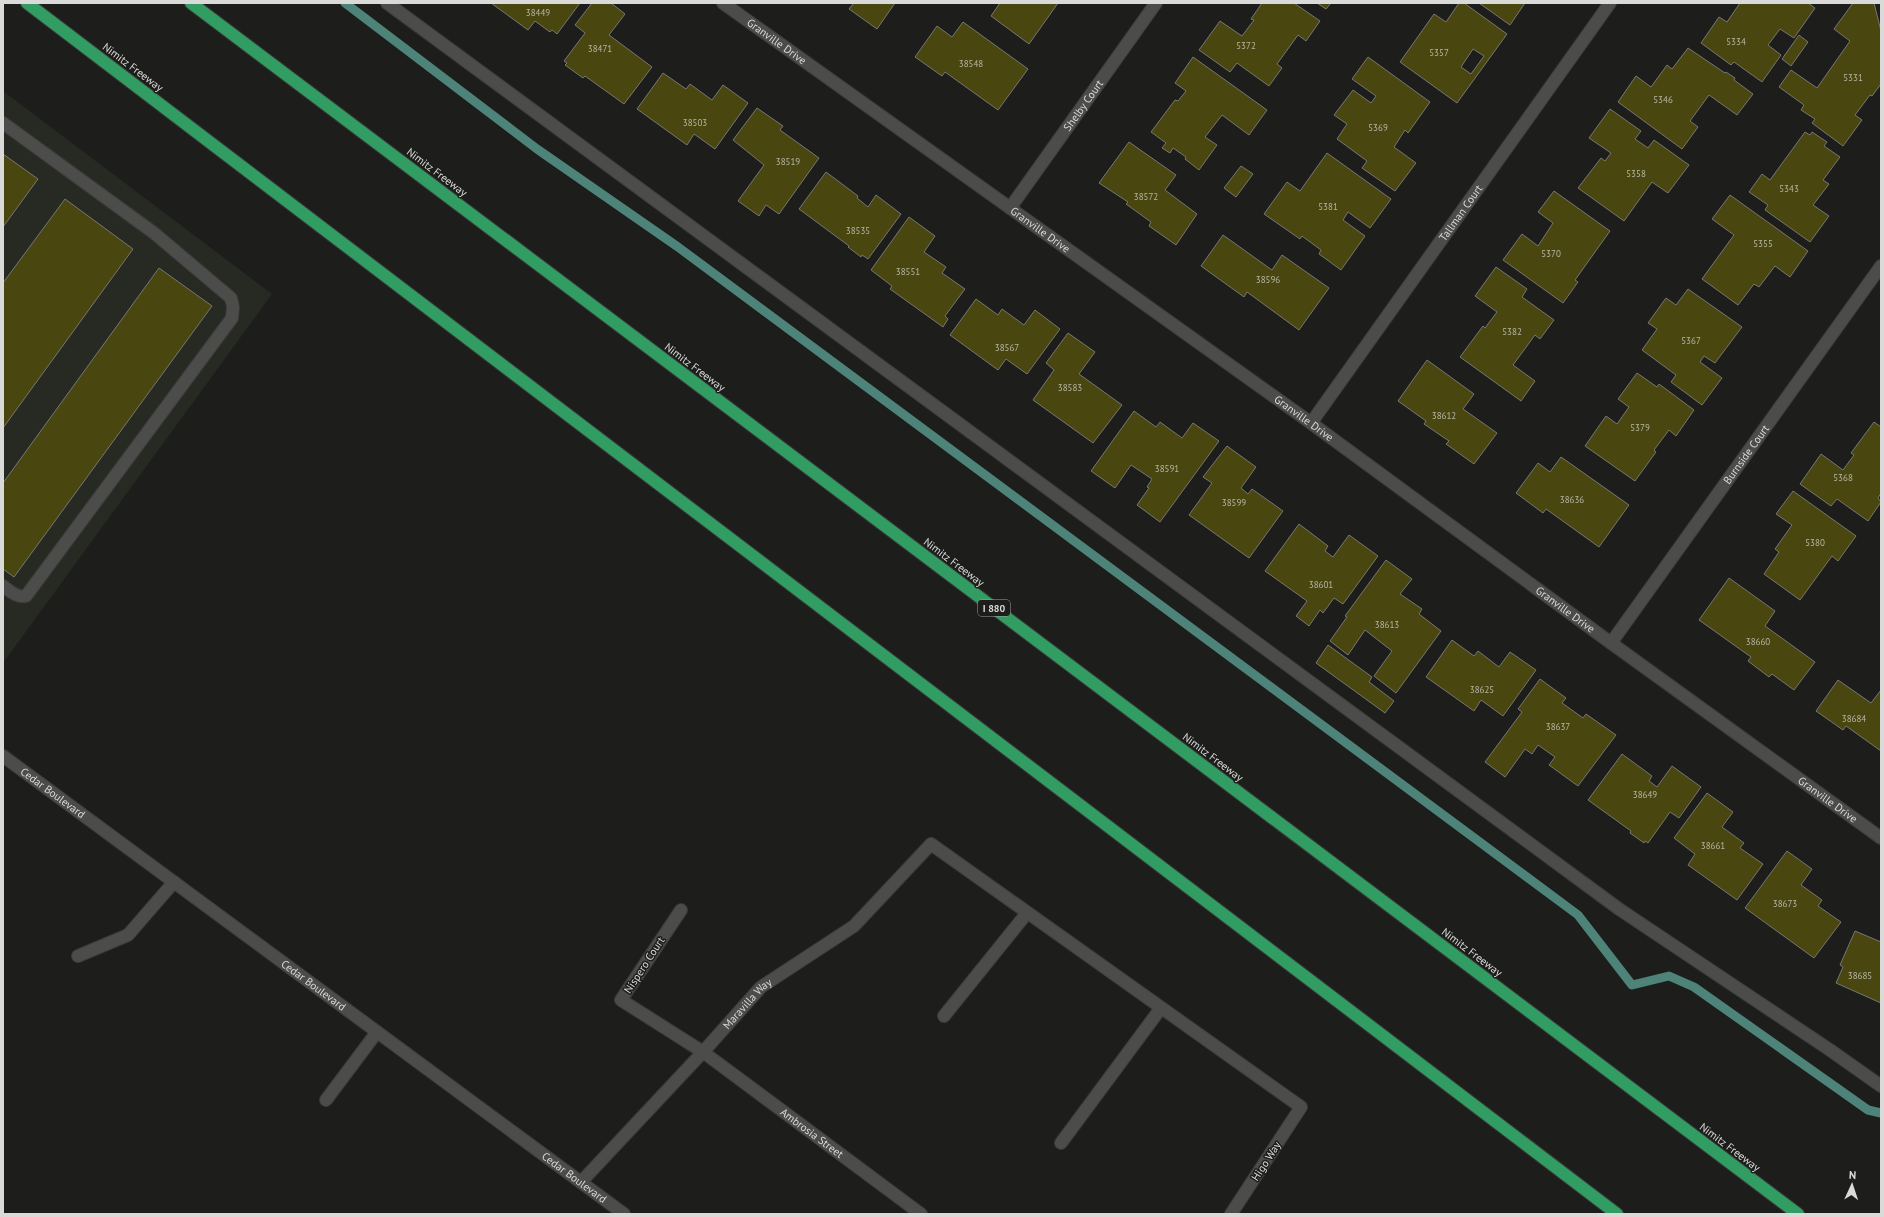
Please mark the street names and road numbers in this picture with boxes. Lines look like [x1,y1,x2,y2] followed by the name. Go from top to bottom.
[744,15,810,68] street label: Granville Drive
[100,40,167,95] street label: Nimitz Freeway
[1060,77,1106,134] street label: Shelby Court
[404,145,471,200] street label: Nimitz Freeway
[1436,182,1486,244] street label: Tallman Court
[1008,204,1073,256] street label: Granville Drive
[662,340,729,395] street label: Nimitz Freeway
[1271,392,1337,444] street label: Granville Drive
[1720,422,1772,487] street label: Burnside Court
[921,535,988,590] street label: Nimitz Freeway
[1533,583,1598,636] street label: Granville Drive
[978,600,1010,616] road number: I 880
[1180,730,1247,785] street label: Nimitz Freeway
[18,764,88,821] street label: Cedar Boulevard
[1795,773,1861,826] street label: Granville Drive
[1439,925,1506,980] street label: Nimitz Freeway
[621,934,668,996] street label: Nispero Court
[279,957,349,1014] street label: Cedar Boulevard
[720,974,775,1032] street label: Maravilla Way
[778,1105,846,1161] street label: Ambrosia Street
[1697,1120,1764,1175] street label: Nimitz Freeway
[1248,1138,1284,1183] street label: Higo Way
[539,1149,610,1206] street label: Cedar Boulevard

